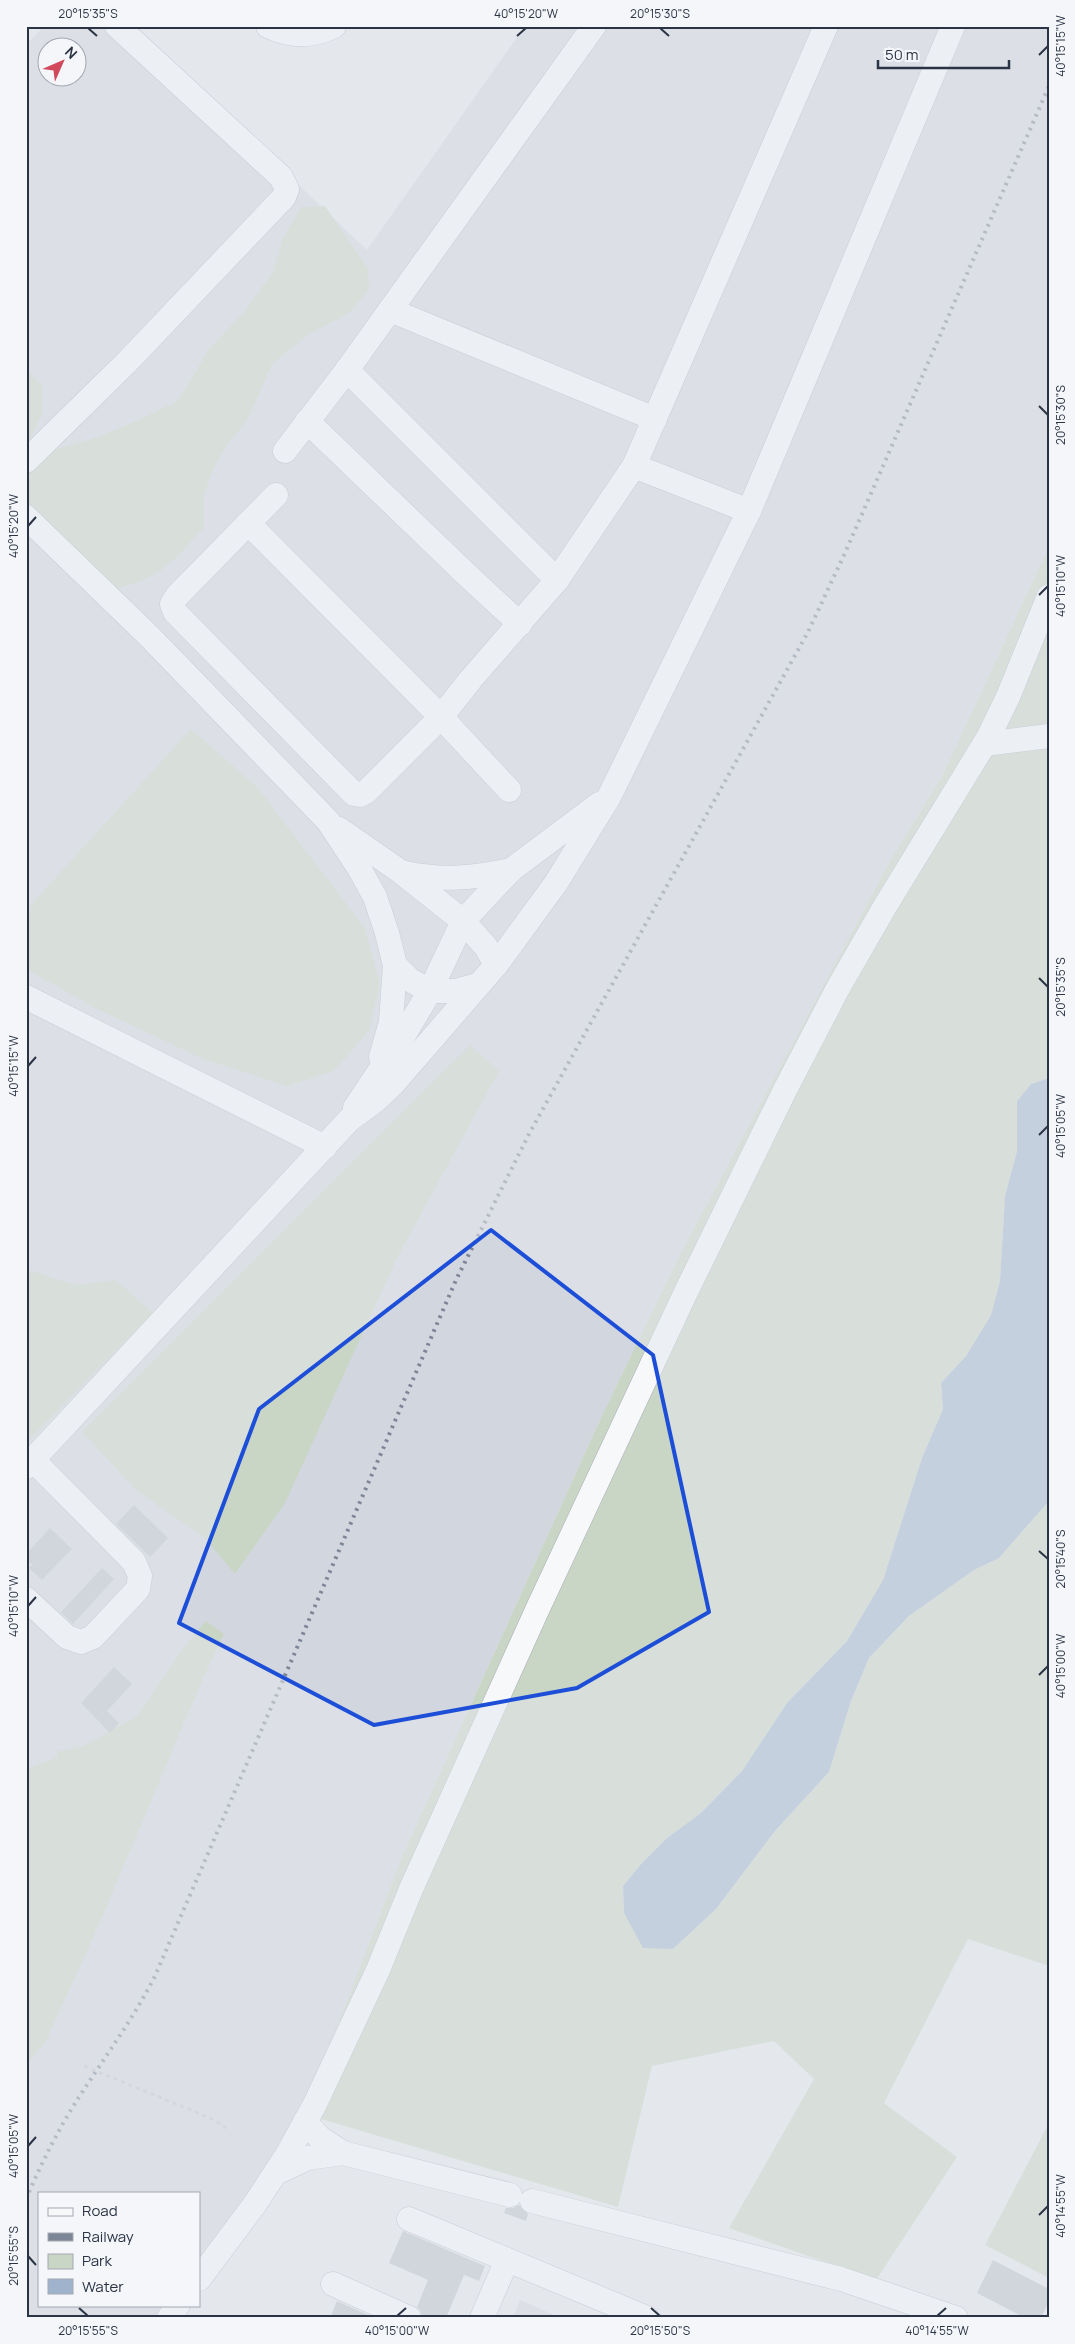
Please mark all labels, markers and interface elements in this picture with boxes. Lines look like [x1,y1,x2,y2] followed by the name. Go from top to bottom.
[58,5,118,22] text: 20°15'35"S
[494,5,559,22] text: 40°15'20"W
[630,5,690,22] text: 20°15'30"S
[1052,14,1069,77] text: 40°15'15"W
[38,38,88,88] north arrow
[878,38,1009,70] scale bar
[61,42,82,63] text: N
[885,44,919,65] text: 50 m
[1052,385,1069,445] text: 20°15'30"S
[5,493,22,558] text: 40°15'20"W
[1052,554,1069,617] text: 40°15'10"W
[1052,957,1069,1017] text: 20°15'35"S
[5,1034,22,1097] text: 40°15'15"W
[1052,1093,1069,1158] text: 40°15'05"W
[1052,1530,1069,1588] text: 20°15'40"S
[5,1574,22,1637] text: 40°15'10"W
[1052,1633,1069,1698] text: 40°15'00"W
[5,2113,22,2178] text: 40°15'05"W
[1052,2173,1069,2238] text: 40°14'55"W
[38,2192,200,2306] legend
[82,2200,118,2221] text: Road
[5,2226,22,2286] text: 20°15'55"S
[82,2226,134,2247] text: Railway
[82,2250,112,2271] text: Park
[82,2276,124,2297] text: Water
[58,2322,118,2339] text: 20°15'55"S
[365,2322,430,2339] text: 40°15'00"W
[630,2322,690,2339] text: 20°15'50"S
[905,2322,970,2339] text: 40°14'55"W

